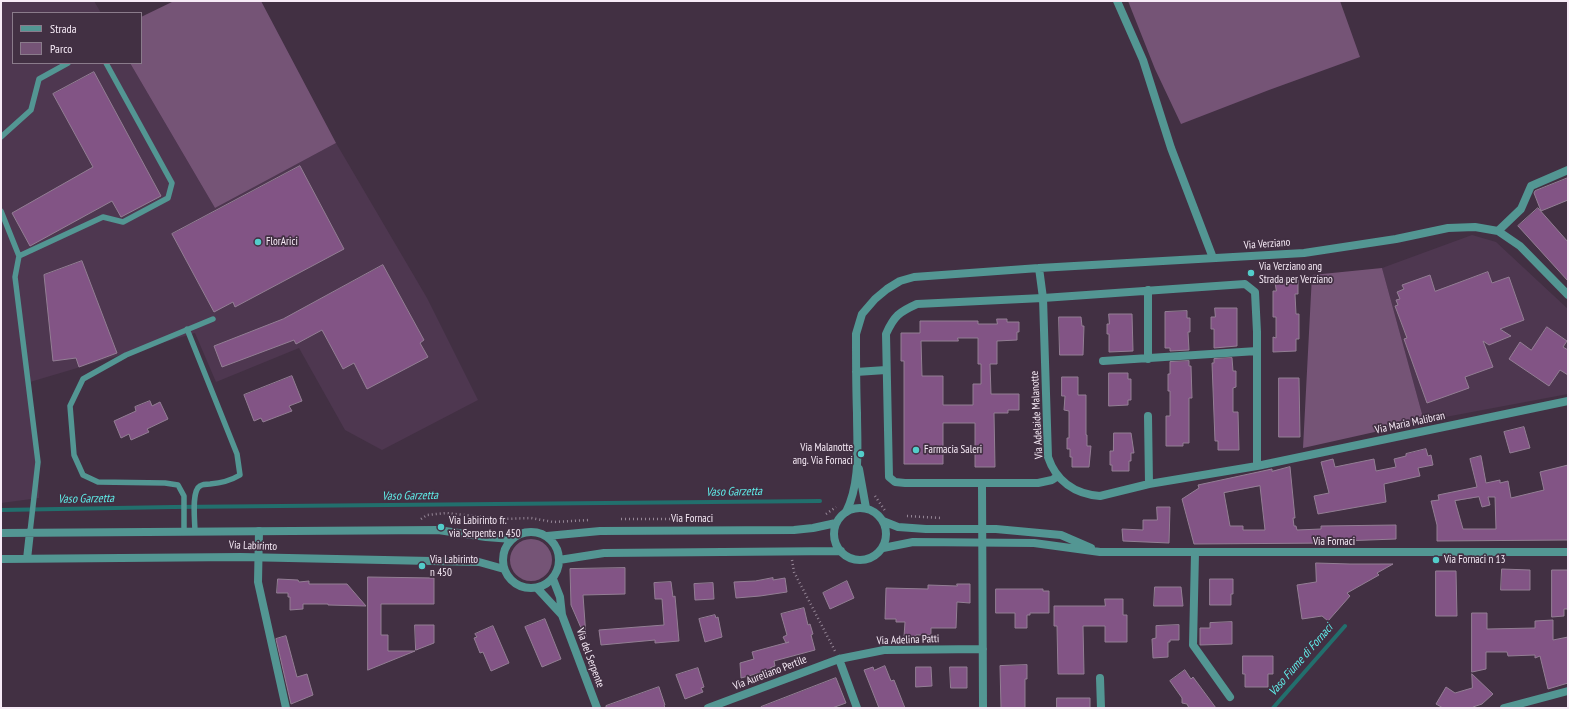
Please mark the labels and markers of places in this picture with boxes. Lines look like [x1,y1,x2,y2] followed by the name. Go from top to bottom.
[266,235,298,249] place label: FlorArici
[253,237,263,247] marker: FlorArici
[1259,260,1333,286] place label: Via Verziano ang Strada per Verziano
[1246,268,1256,278] marker: Via Verziano ang Strada per Verziano
[793,441,853,467] place label: Via Malanotte ang. Via Fornaci
[924,443,982,457] place label: Farmacia Saleri
[911,445,921,455] marker: Farmacia Saleri
[856,449,866,459] marker: Via Malanotte ang. Via Fornaci
[449,514,521,540] place label: Via Labirinto fr. via Serpente n 450
[436,522,446,532] marker: Via Labirinto fr. via Serpente n 450
[430,553,478,579] place label: Via Labirinto n 450
[1444,553,1505,567] place label: Via Fornaci n 13
[1431,555,1441,565] marker: Via Fornaci n 13
[417,561,427,571] marker: Via Labirinto n 450

